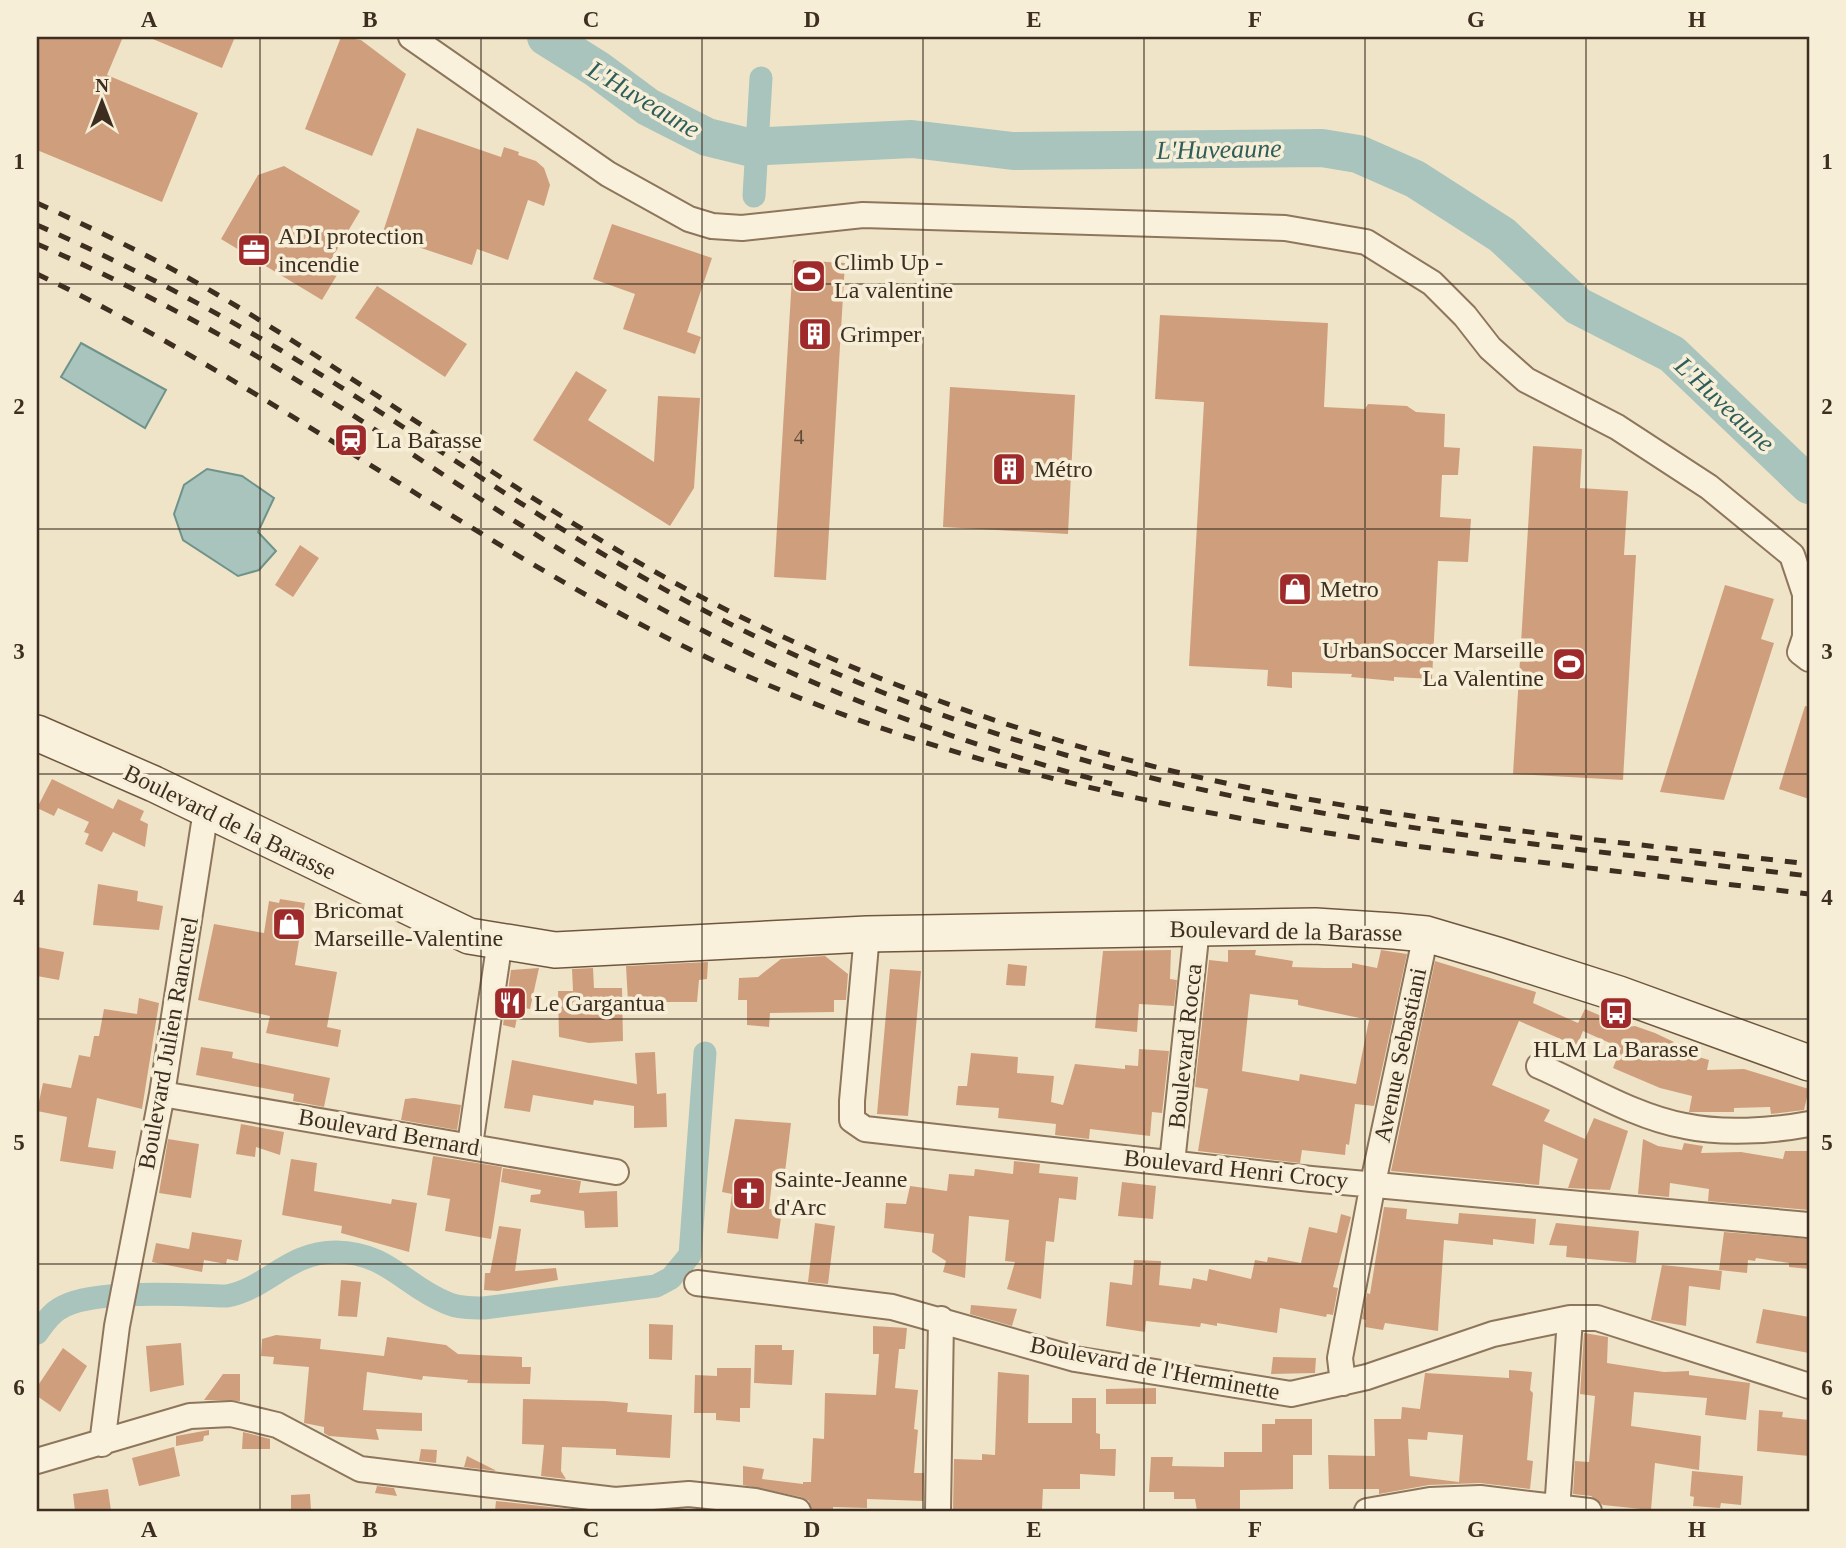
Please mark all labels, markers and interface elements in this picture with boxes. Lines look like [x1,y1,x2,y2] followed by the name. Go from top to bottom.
[141,7,158,32] text: A
[362,7,378,32] text: B
[583,7,599,32] text: C
[804,7,820,32] text: D
[1026,7,1042,32] text: E
[1248,7,1262,32] text: F
[1467,7,1485,32] text: G
[1688,7,1706,32] text: H
[582,54,705,144] water label: L'Huveaune
[66,66,136,136] north arrow
[95,75,109,96] text: N
[1155,134,1282,165] water label: L'Huveaune
[13,149,25,174] text: 1
[1821,149,1833,174] text: 1
[278,223,424,277] place label: ADI protection incendie
[235,231,273,269] office icon: ADI protection incendie
[834,249,953,303] place label: Climb Up - La valentine
[790,257,828,295] sports icon: Climb Up - La valentine
[796,315,834,353] building icon: Grimper
[840,321,921,347] place label: Grimper
[1668,350,1780,458] water label: L'Huveaune
[13,394,25,419] text: 2
[1821,394,1833,419] text: 2
[332,421,370,459] station icon: La Barasse
[794,425,805,449] house number: 4
[376,427,482,453] place label: La Barasse
[990,450,1028,488] building icon: Métro
[1034,456,1093,482] place label: Métro
[1276,570,1314,608] shop icon: Metro
[1320,576,1379,602] place label: Metro
[1322,637,1544,691] place label: UrbanSoccer Marseille La Valentine
[13,639,25,664] text: 3
[1821,639,1833,664] text: 3
[1550,645,1588,683] sports icon: UrbanSoccer Marseille La Valentine
[120,759,340,885] street label: Boulevard de la Barasse
[13,885,25,910] text: 4
[1821,885,1833,910] text: 4
[314,897,503,951] place label: Bricomat Marseille-Valentine
[270,905,308,943] shop icon: Bricomat Marseille-Valentine
[133,914,203,1171] street label: Boulevard Julien Rancurel
[1169,916,1403,946] street label: Boulevard de la Barasse
[1163,962,1207,1130] street label: Boulevard Rocca
[1369,965,1431,1145] street label: Avenue Sebastiani
[491,984,529,1022] restaurant icon: Le Gargantua
[534,990,665,1016] place label: Le Gargantua
[1597,994,1635,1032] bus stop icon: HLM La Barasse
[1533,1036,1699,1062] place label: HLM La Barasse
[296,1103,482,1161] street label: Boulevard Bernard
[13,1130,25,1155] text: 5
[1821,1130,1833,1155] text: 5
[1123,1144,1349,1194] street label: Boulevard Henri Crocy
[774,1166,907,1220] place label: Sainte-Jeanne d'Arc
[730,1174,768,1212] church icon: Sainte-Jeanne d'Arc
[1028,1331,1282,1405] street label: Boulevard de l'Herminette
[13,1375,25,1400] text: 6
[1821,1375,1833,1400] text: 6
[141,1517,158,1542] text: A
[362,1517,378,1542] text: B
[583,1517,599,1542] text: C
[804,1517,820,1542] text: D
[1026,1517,1042,1542] text: E
[1248,1517,1262,1542] text: F
[1467,1517,1485,1542] text: G
[1688,1517,1706,1542] text: H

